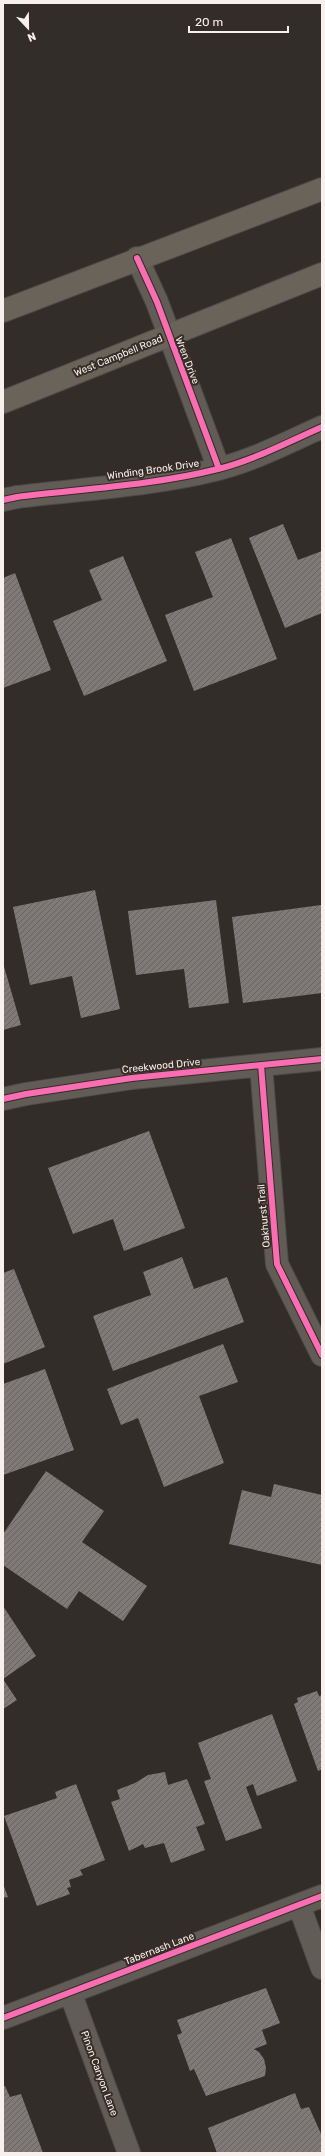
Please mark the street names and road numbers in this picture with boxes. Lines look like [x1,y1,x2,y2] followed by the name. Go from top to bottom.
[72,333,164,379] street label: West Campbell Road
[173,335,202,386] street label: Wren Drive
[106,458,200,482] street label: Winding Brook Drive
[121,1056,201,1076] street label: Creekwood Drive
[255,1184,273,1248] street label: Oakhurst Trail
[123,1930,196,1968] street label: Tabernash Lane
[78,2029,120,2118] street label: Pinon Canyon Lane

